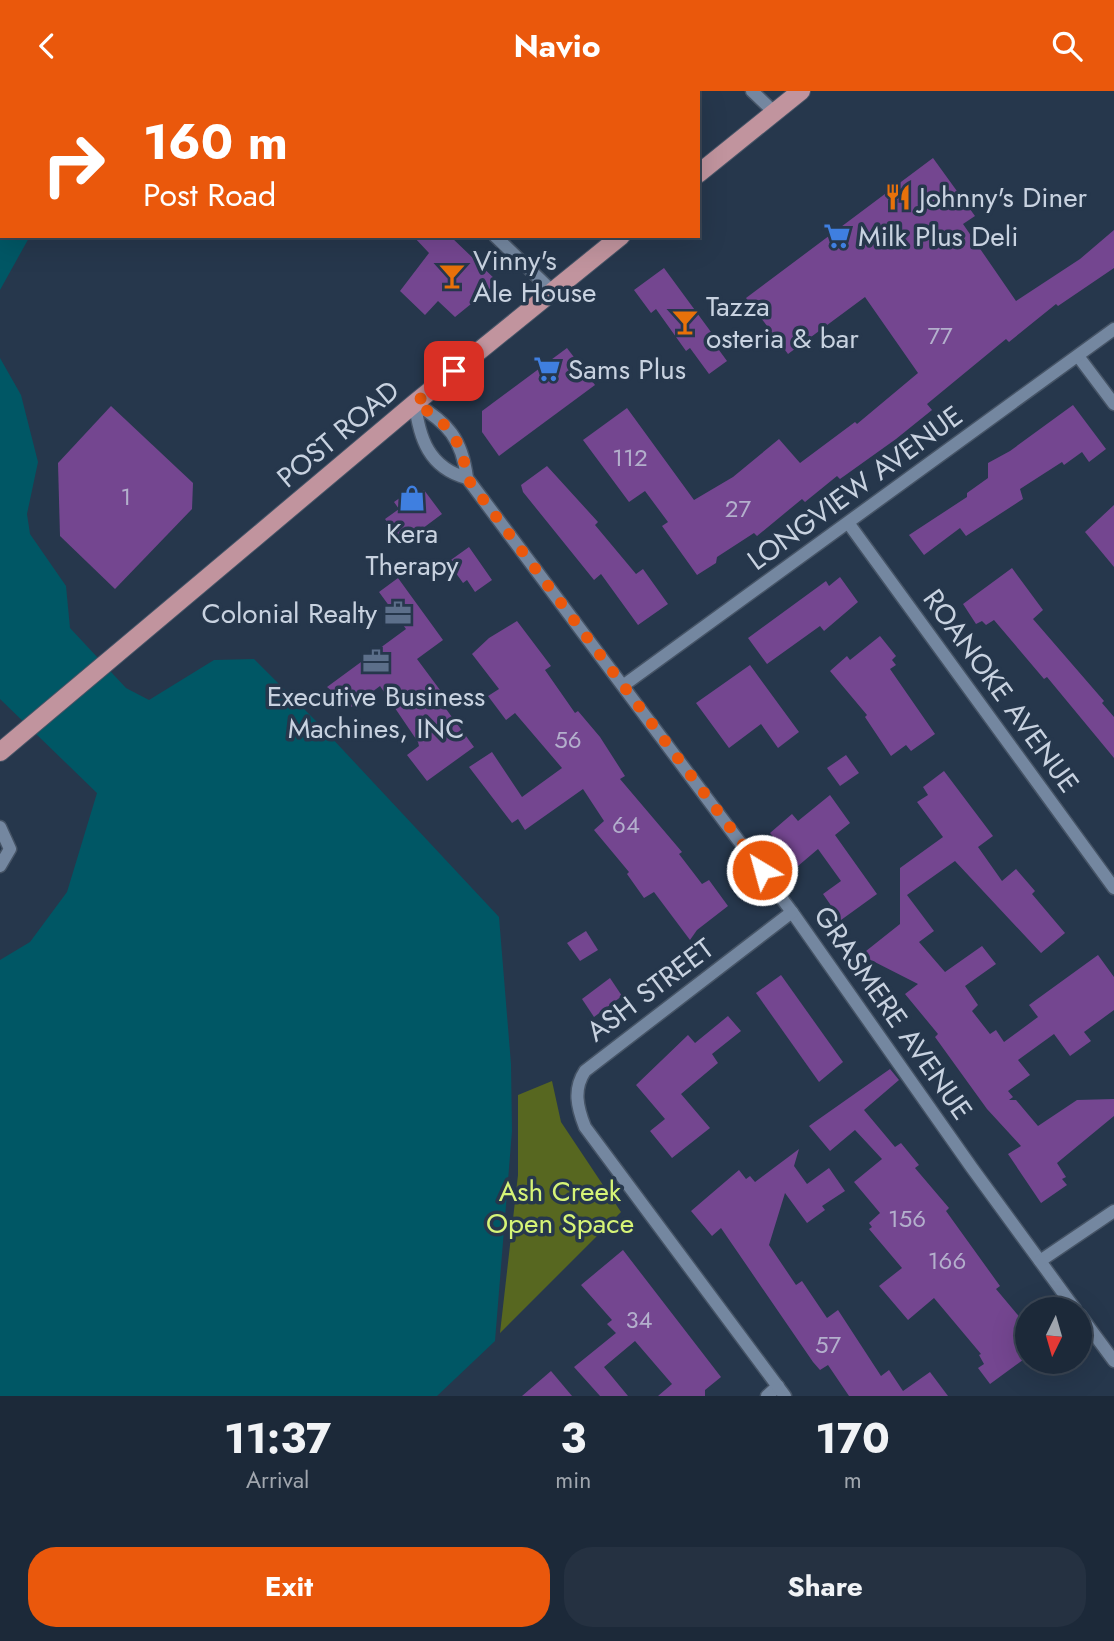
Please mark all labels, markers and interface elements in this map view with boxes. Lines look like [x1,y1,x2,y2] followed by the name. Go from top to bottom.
[513,23,601,69] text: Navio
[28,27,66,65] icon: back
[1048,27,1086,65] icon: search
[143,107,288,177] text: 160 m
[28,119,119,210] icon: right
[143,172,276,218] text: Post Road
[915,177,1088,218] place label: Johnny's Diner
[883,182,913,212] restaurant icon: Johnny's Diner
[858,216,1018,257] place label: Milk Plus Deli
[822,221,852,251] supermarket icon: Milk Plus Deli
[473,240,596,313] place label: Vinny's Ale House
[437,261,467,291] bar icon: Vinny's Ale House
[706,286,859,359] place label: Tazza osteria & bar
[670,307,700,337] bar icon: Tazza osteria & bar
[927,318,953,353] house number: 77
[424,341,484,401] pin
[568,349,686,390] place label: Sams Plus
[435,352,473,390] icon: arrive
[532,354,562,384] supermarket icon: Sams Plus
[268,370,408,498] street label: POST ROAD
[739,396,971,580] street label: LONGVIEW AVENUE
[612,440,648,475] house number: 112
[121,479,131,514] house number: 1
[397,483,427,513] shop icon: Kera Therapy
[725,491,752,526] house number: 27
[365,513,459,586] place label: Kera Therapy
[913,581,1089,801] street label: ROANOKE AVENUE
[201,593,378,634] place label: Colonial Realty
[383,598,413,628] office icon: Colonial Realty
[361,646,391,676] office icon: Executive Business Machines, INC
[267,676,485,749] place label: Executive Business Machines, INC
[554,722,582,757] house number: 56
[612,807,640,842] house number: 64
[725,833,799,907] position arrow
[804,898,982,1128] street label: GRASMERE AVENUE
[578,928,722,1052] street label: ASH STREET
[486,1171,634,1244] park label: Ash Creek Open Space
[888,1201,926,1236] house number: 156
[928,1243,966,1278] house number: 166
[1015,1297,1092,1374] north arrow
[1015,1297,1092,1374] map controls
[625,1302,653,1337] house number: 34
[815,1327,841,1362] house number: 57
[224,1408,331,1469] text: 11:37
[560,1408,586,1469] text: 3
[815,1408,890,1469] text: 170
[246,1463,309,1497] text: Arrival
[555,1463,591,1497] text: min
[844,1463,862,1497] text: m
[28,1547,550,1627] button: Exit
[564,1547,1086,1627] button: Share

